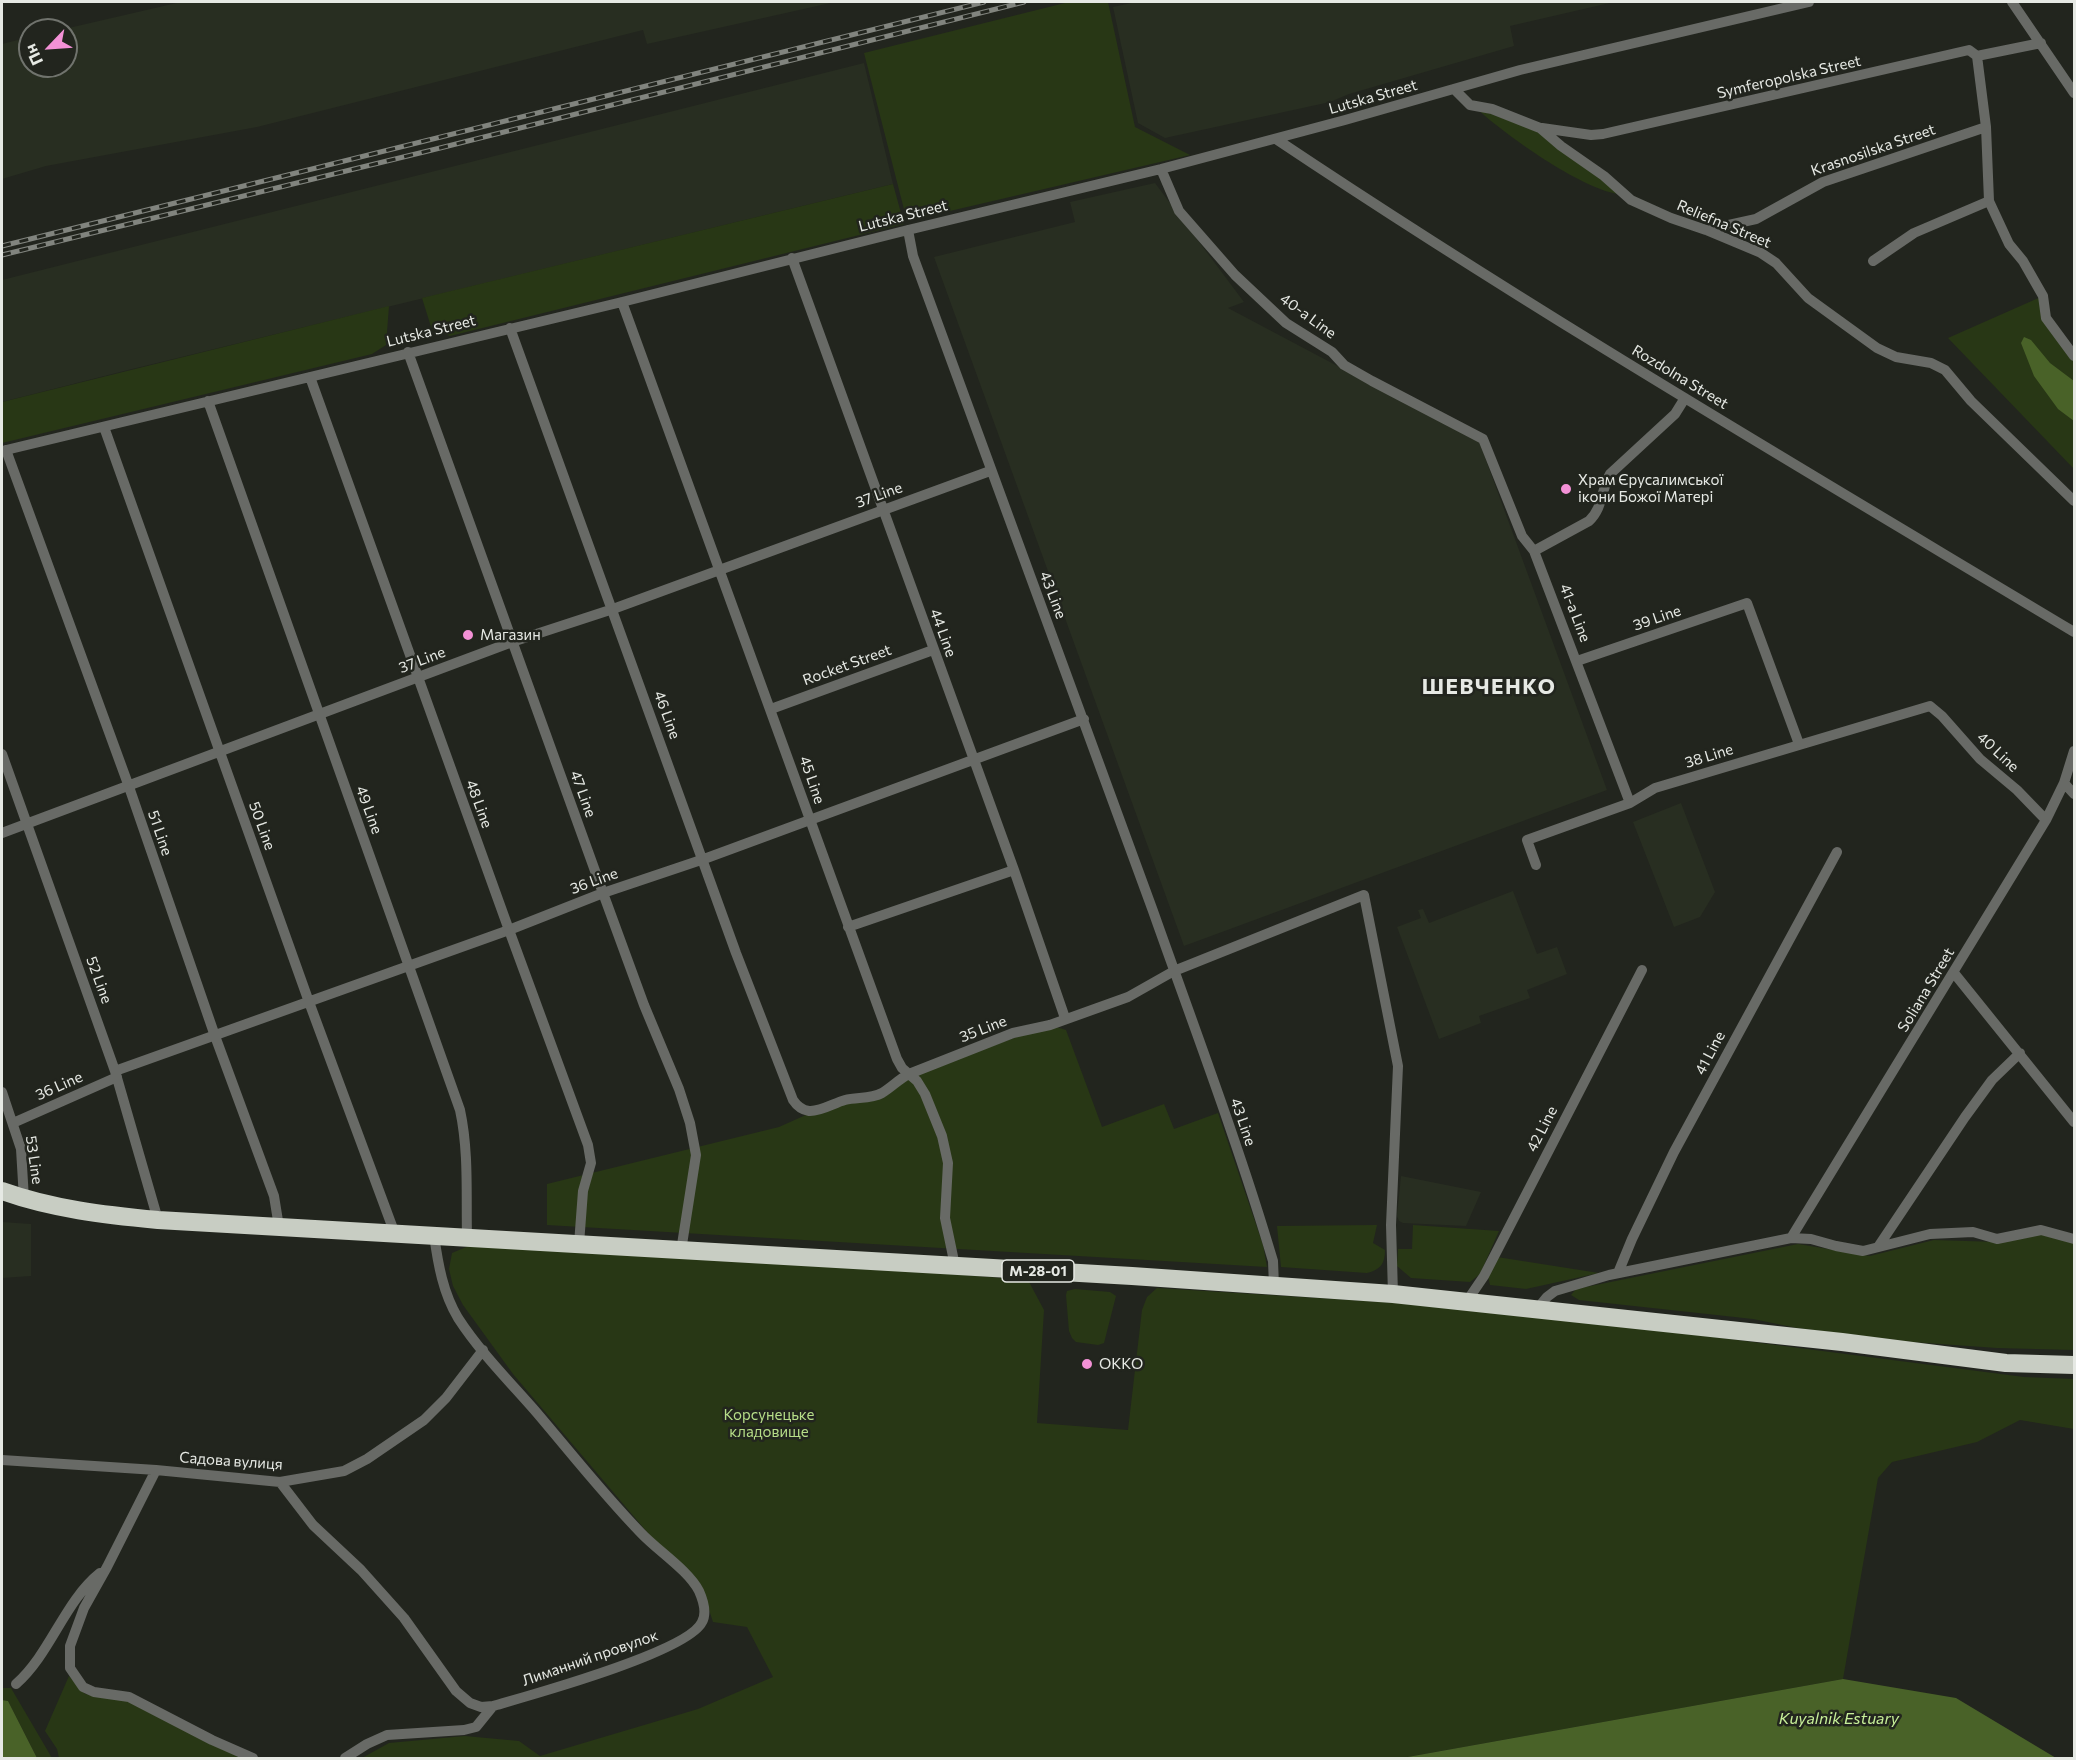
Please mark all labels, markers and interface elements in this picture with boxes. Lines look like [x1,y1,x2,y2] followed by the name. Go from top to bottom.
[18,18,78,78] north arrow
[20,41,46,69] text: Пн
[1715,52,1863,102] street label: Symferopolska Street
[1327,76,1419,118] street label: Lutska Street
[1808,120,1938,180] street label: Krasnosilska Street
[857,196,949,236] street label: Lutska Street
[1674,196,1774,252] street label: Reliefna Street
[1277,290,1339,342] street label: 40-a Line
[385,311,477,351] street label: Lutska Street
[1629,341,1731,413] street label: Rozdolna Street
[1578,471,1723,506] place label: Храм Єрусалимської ікони Божої Матері
[853,478,905,512] street label: 37 Line
[1559,482,1573,496] marker: Храм Єрусалимської ікони Божої Матері
[1036,569,1070,621] street label: 43 Line
[1556,581,1594,645] street label: 41-a Line
[1631,601,1683,635] street label: 39 Line
[926,607,960,659] street label: 44 Line
[480,626,541,644] place label: Магазин
[461,628,475,642] marker: Магазин
[800,641,894,689] street label: Rocket Street
[396,643,448,677] street label: 37 Line
[1422,674,1556,700] district label: ШЕВЧЕНКО
[650,688,684,742] street label: 46 Line
[1973,728,2023,776] street label: 40 Line
[1683,740,1735,772] street label: 38 Line
[795,754,829,806] street label: 45 Line
[566,768,600,820] street label: 47 Line
[462,777,496,831] street label: 48 Line
[352,783,386,837] street label: 49 Line
[245,799,279,853] street label: 50 Line
[144,808,176,858] street label: 51 Line
[568,864,620,898] street label: 36 Line
[1894,945,1958,1035] street label: Soliana Street
[82,954,116,1006] street label: 52 Line
[957,1012,1009,1046] street label: 35 Line
[1691,1028,1729,1078] street label: 41 Line
[33,1068,85,1104] street label: 36 Line
[1226,1096,1260,1148] street label: 43 Line
[1523,1103,1561,1155] street label: 42 Line
[22,1134,46,1186] street label: 53 Line
[1002,1260,1074,1282] road number: М-28-01
[1099,1355,1143,1373] place label: OKKO
[1080,1357,1094,1371] marker: OKKO
[724,1406,814,1441] park label: Корсунецьке кладовище
[179,1448,283,1474] street label: Садова вулиця
[520,1626,660,1690] street label: Лиманний провулок
[1779,1709,1899,1729] water label: Kuyalnik Estuary

